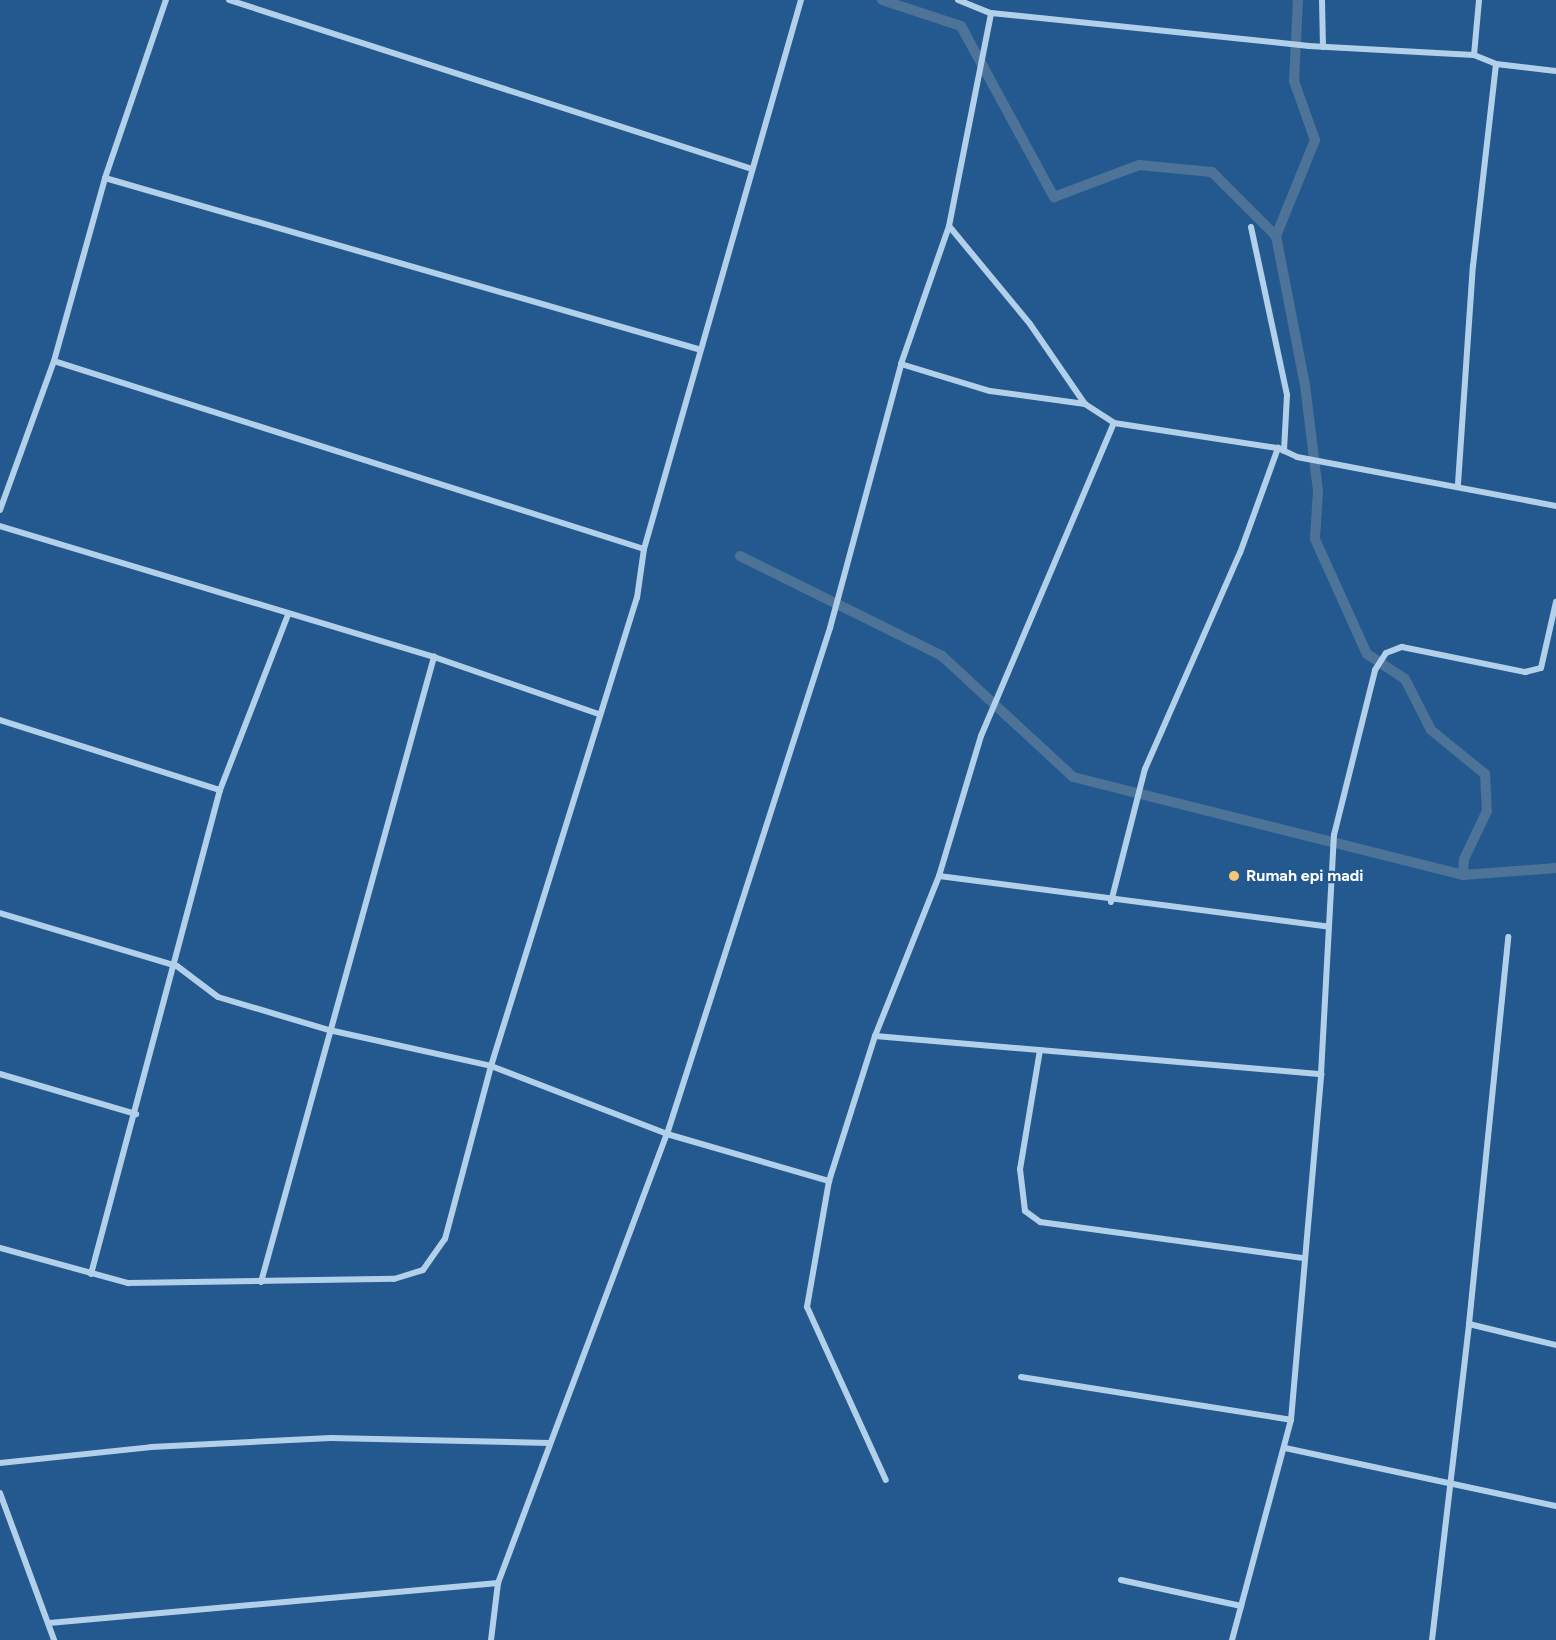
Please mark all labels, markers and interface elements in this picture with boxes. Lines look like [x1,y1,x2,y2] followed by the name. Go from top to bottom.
[1246,866,1363,886] place label: Rumah epi madi
[1227,869,1241,883] marker: Rumah epi madi

